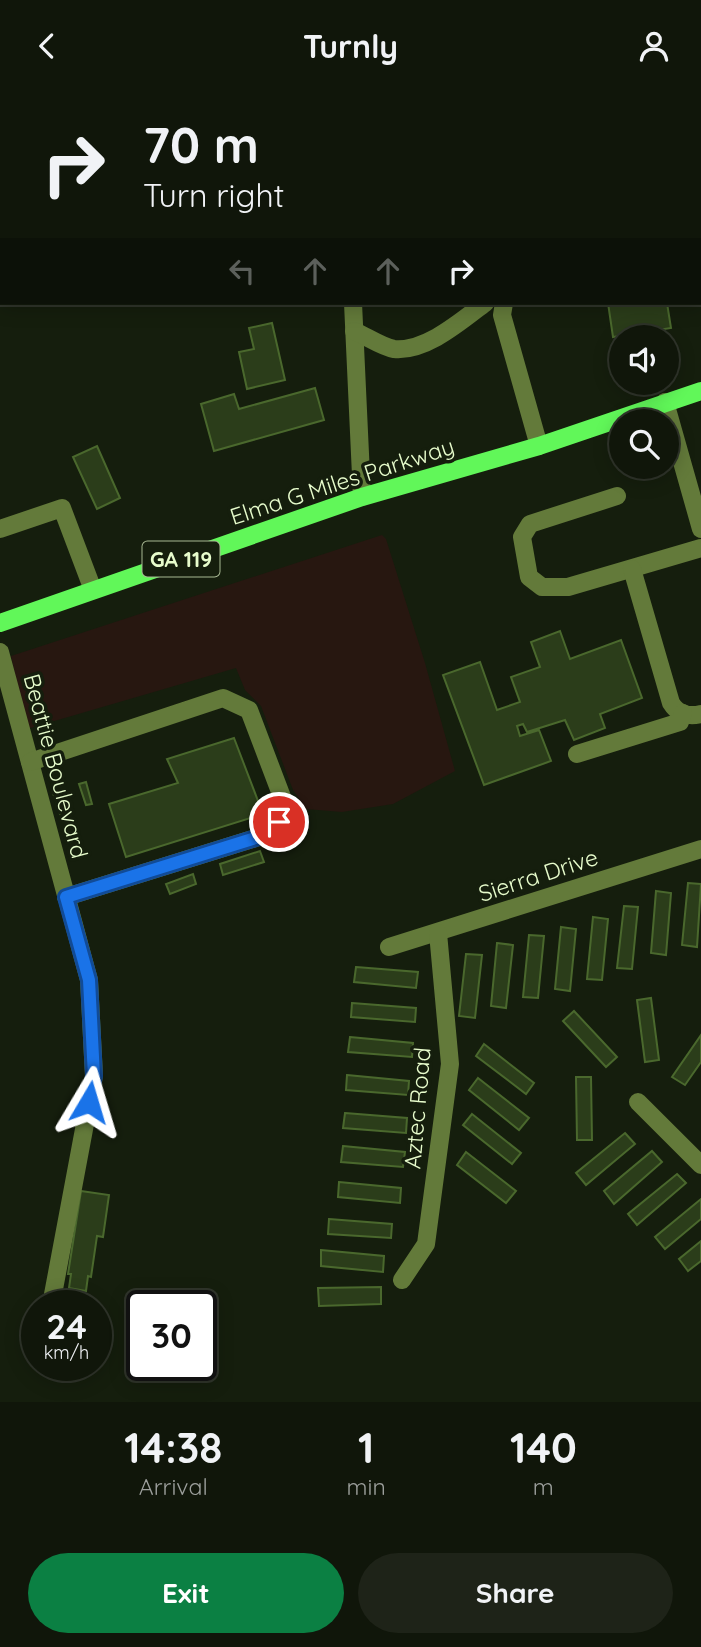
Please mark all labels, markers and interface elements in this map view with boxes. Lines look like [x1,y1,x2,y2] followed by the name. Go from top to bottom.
[303,26,398,66] text: Turnly
[28,27,66,65] icon: back
[635,27,673,65] icon: person
[143,114,259,175] text: 70 m
[28,119,119,210] icon: right
[143,175,284,215] text: Turn right
[223,252,261,290] icon: left
[296,252,334,290] icon: ahead
[369,252,407,290] icon: ahead
[442,252,480,290] icon: right
[609,325,679,479] map controls
[609,325,679,395] button: sound
[609,409,679,479] button: search
[226,431,458,531] street label: Elma G Miles Parkway
[142,541,220,577] road number: GA 119
[17,670,95,862] street label: Beattie Boulevard
[249,792,309,852] pin
[260,803,298,841] icon: arrive
[475,842,601,908] street label: Sierra Drive
[397,1046,437,1170] street label: Aztec Road
[52,1065,126,1139] position arrow
[126,1290,217,1381] speed limit sign: 30
[46,1304,87,1348] text: 24
[44,1341,89,1364] text: km/h
[124,1421,222,1474] text: 14:38
[358,1421,374,1474] text: 1
[510,1421,577,1474] text: 140
[139,1472,208,1501] text: Arrival
[347,1472,386,1501] text: min
[533,1472,554,1501] text: m
[28,1553,344,1633] button: Exit
[358,1553,673,1633] button: Share

